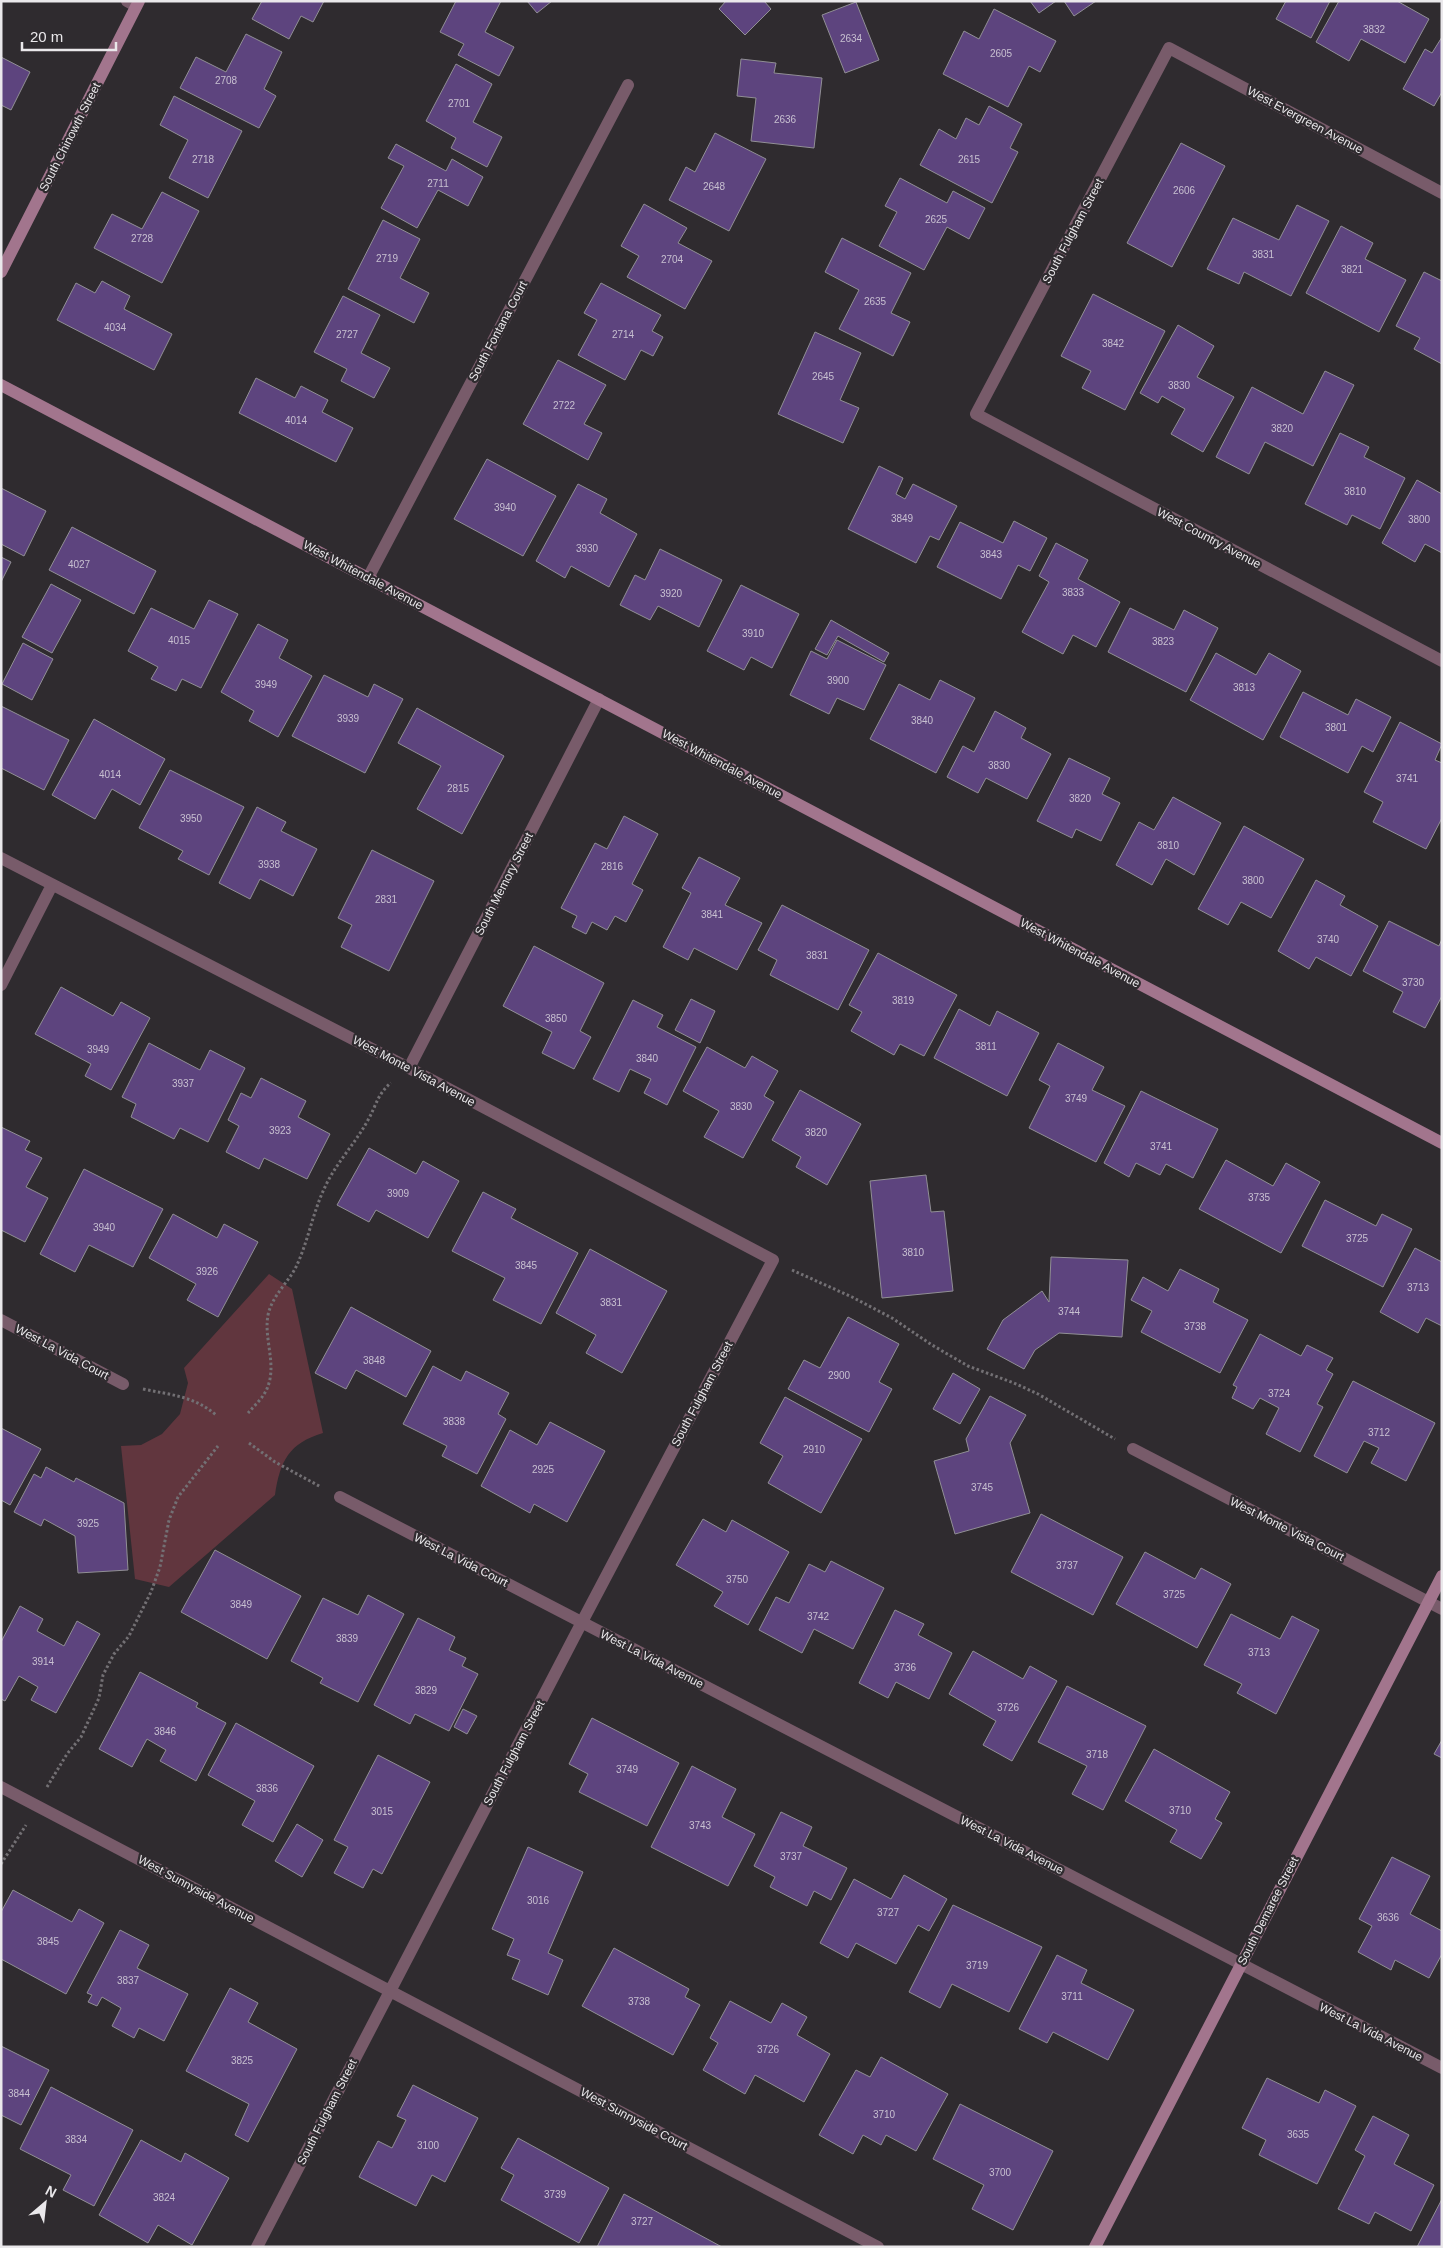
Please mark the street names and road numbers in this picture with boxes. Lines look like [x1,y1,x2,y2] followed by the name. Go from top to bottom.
[37,80,104,194] street label: South Chinowth Street
[1245,84,1366,157] street label: West Evergreen Avenue
[1039,176,1107,286] street label: South Fulgham Street
[466,278,531,383] street label: South Fontana Court
[1155,505,1264,571] street label: West Country Avenue
[301,537,426,613] street label: West Whitendale Avenue
[660,726,785,802] street label: West Whitendale Avenue
[472,830,536,938] street label: South Memory Street
[1018,915,1143,991] street label: West Whitendale Avenue
[350,1033,478,1109] street label: West Monte Vista Avenue
[13,1321,112,1383] street label: West La Vida Court
[668,1339,736,1449] street label: South Fulgham Street
[1228,1494,1347,1564] street label: West Monte Vista Court
[412,1530,511,1590] street label: West La Vida Court
[598,1627,706,1691] street label: West La Vida Avenue
[480,1698,548,1808] street label: South Fulgham Street
[958,1813,1066,1877] street label: West La Vida Avenue
[135,1852,257,1926] street label: West Sunnyside Avenue
[1235,1854,1302,1967] street label: South Demaree Street
[1317,2000,1425,2064] street label: West La Vida Avenue
[294,2056,360,2167] street label: South Fulgham Street
[578,2085,690,2153] street label: West Sunnyside Court

